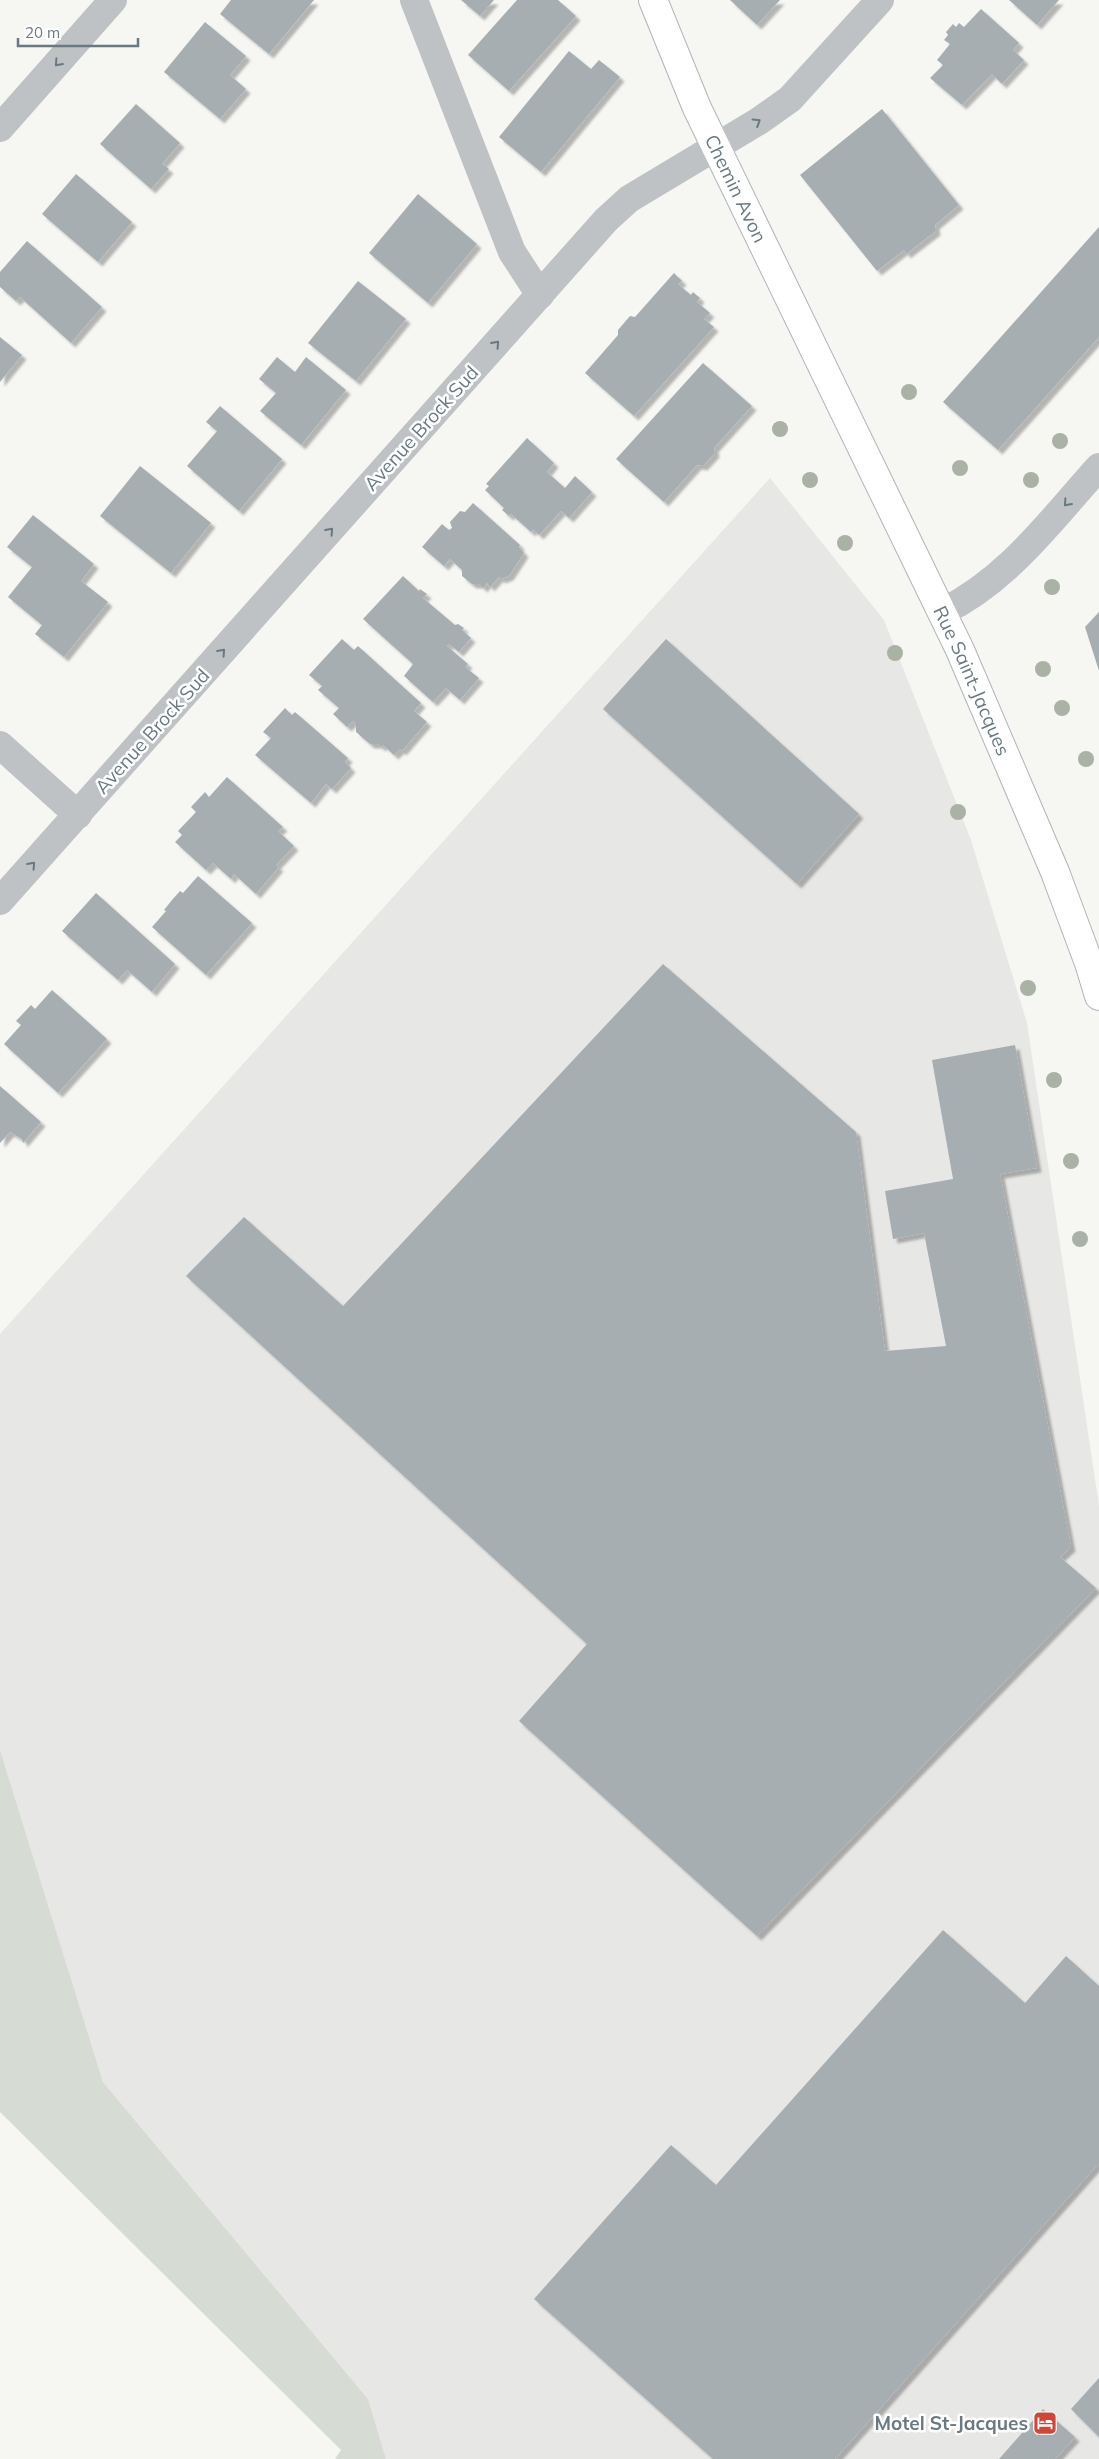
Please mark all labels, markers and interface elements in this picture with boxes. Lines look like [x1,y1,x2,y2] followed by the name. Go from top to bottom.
[18,15,138,47] scale bar
[25,23,60,42] text: 20 m
[55,57,64,66] one-way arrow
[752,118,761,128] one-way arrow
[700,130,772,246] street label: Chemin Avon
[490,340,499,349] one-way arrow
[359,361,483,495] street label: Avenue Brock Sud
[1063,498,1072,507] one-way arrow
[324,527,333,536] one-way arrow
[928,602,1016,759] street label: Rue Saint-Jacques
[216,649,225,658] one-way arrow
[90,664,214,798] street label: Avenue Brock Sud
[27,861,36,870] one-way arrow
[1032,2410,1058,2436] hotel icon: Motel St-Jacques
[874,2411,1028,2435] place label: Motel St-Jacques

